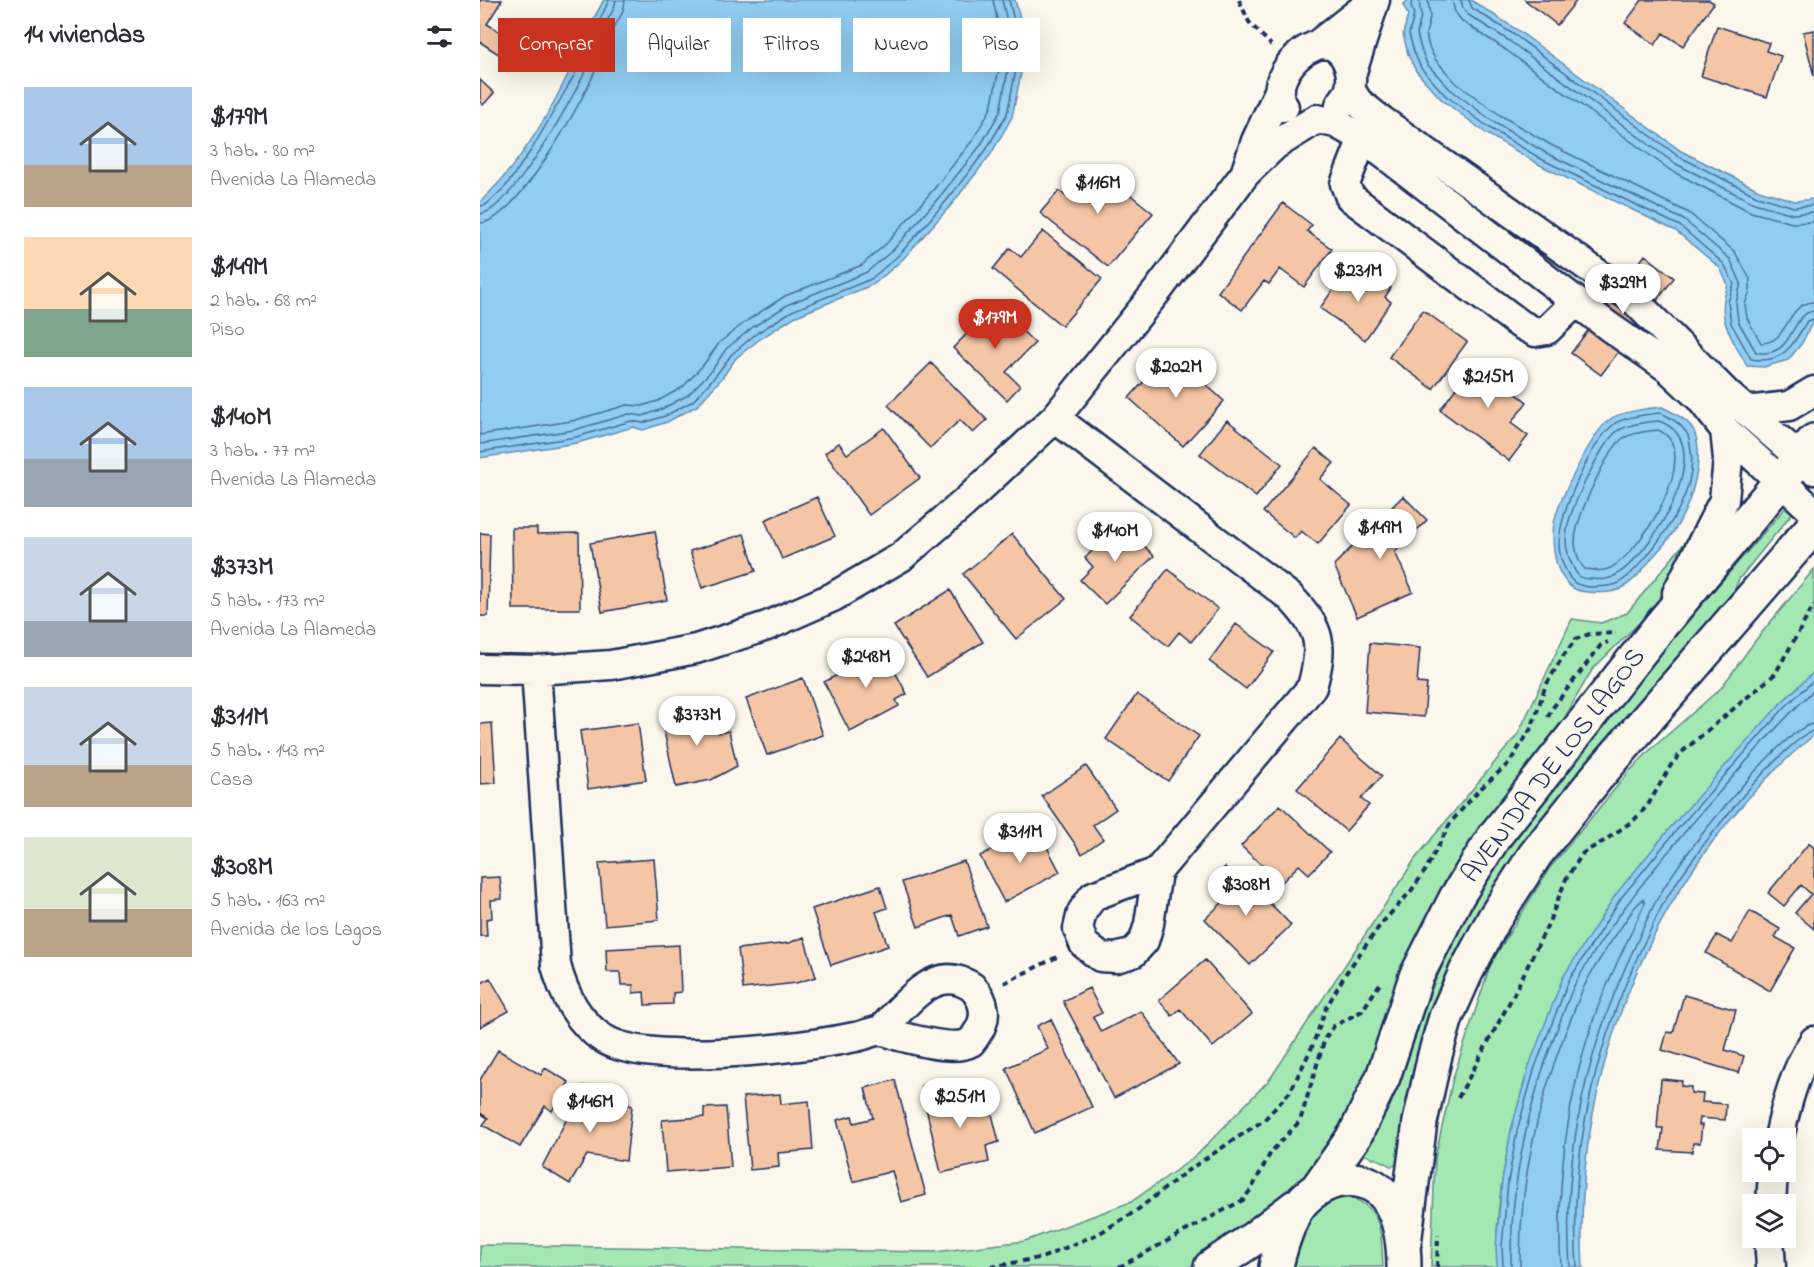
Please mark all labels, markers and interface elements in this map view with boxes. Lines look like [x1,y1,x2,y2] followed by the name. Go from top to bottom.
[24,17,145,55] text: 14 viviendas
[498,18,615,72] chip: Comprar
[627,18,731,72] chip: Alquilar
[743,18,841,72] chip: Filtros
[853,18,950,72] chip: Nuevo
[962,18,1040,72] chip: Piso
[423,20,456,53] icon: filters
[210,99,268,137] text: $179M
[72,111,144,183] icon: home
[210,137,315,166] text: 3 hab. · 80 m²
[1056,164,1140,215] pin: $116M
[210,166,376,195] text: Avenida La Alameda
[1075,169,1121,198] text: $116M
[210,249,268,287] text: $149M
[1316,252,1400,303] pin: $231M
[1334,257,1382,286] text: $231M
[72,261,144,333] icon: home
[1581,264,1665,315] pin: $329M
[1599,269,1647,298] text: $329M
[210,287,317,316] text: 2 hab. · 68 m²
[953,299,1037,350] pin: $179M
[973,304,1017,333] text: $179M
[210,316,245,345] text: Piso
[1134,348,1218,399] pin: $202M
[1150,353,1202,382] text: $202M
[1446,358,1530,409] pin: $215M
[1462,363,1514,392] text: $215M
[210,399,272,437] text: $140M
[72,411,144,483] icon: home
[210,437,315,466] text: 3 hab. · 77 m²
[210,466,376,495] text: Avenida La Alameda
[1338,509,1422,560] pin: $149M
[1073,512,1157,563] pin: $140M
[1358,514,1402,543] text: $149M
[1091,517,1139,546] text: $140M
[210,549,274,587] text: $373M
[72,561,144,633] icon: home
[210,587,325,616] text: 5 hab. · 173 m²
[210,616,376,645] text: Avenida La Alameda
[824,638,908,689] pin: $248M
[1452,640,1656,892] street label: AVENIDA DE LOS LAGOS
[841,643,891,672] text: $248M
[655,696,739,747] pin: $373M
[210,699,269,737] text: $311M
[673,701,722,730] text: $373M
[72,711,144,783] icon: home
[210,737,325,766] text: 5 hab. · 143 m²
[210,766,253,795] text: Casa
[978,813,1062,864] pin: $311M
[997,818,1043,847] text: $311M
[210,849,273,887] text: $308M
[72,861,144,933] icon: home
[1204,866,1288,917] pin: $308M
[1222,871,1270,900] text: $308M
[210,887,326,916] text: 5 hab. · 163 m²
[210,916,382,945] text: Avenida de los Lagos
[918,1078,1002,1129] pin: $251M
[548,1083,632,1134] pin: $146M
[934,1083,986,1112] text: $251M
[566,1088,614,1117] text: $146M
[1742,1128,1796,1248] map controls
[1742,1128,1796,1182] button: locate
[1742,1194,1796,1248] button: layers

